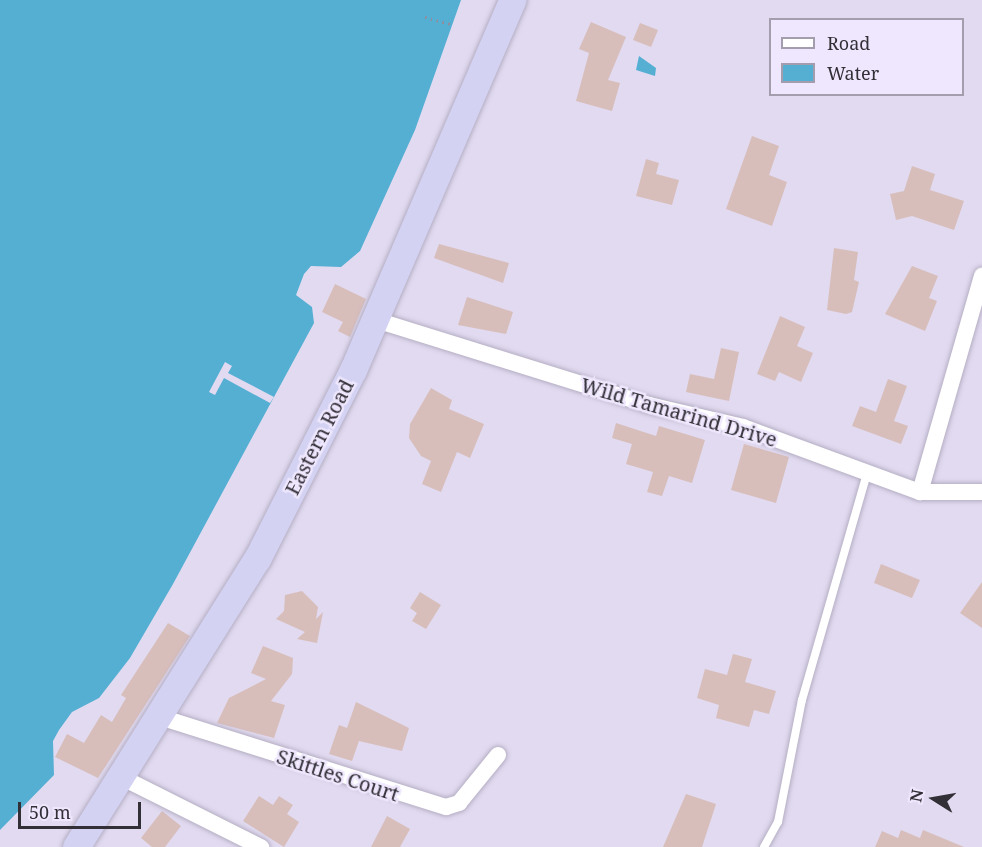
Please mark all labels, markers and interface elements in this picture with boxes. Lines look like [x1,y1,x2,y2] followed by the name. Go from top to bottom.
[769,18,964,96] legend
[827,31,870,55] text: Road
[827,61,879,85] text: Water
[578,372,780,452] street label: Wild Tamarind Drive
[280,375,358,499] street label: Eastern Road
[274,744,402,806] street label: Skittles Court
[904,769,964,829] north arrow
[904,787,928,804] text: N
[21,790,144,828] scale bar
[29,800,71,824] text: 50 m

